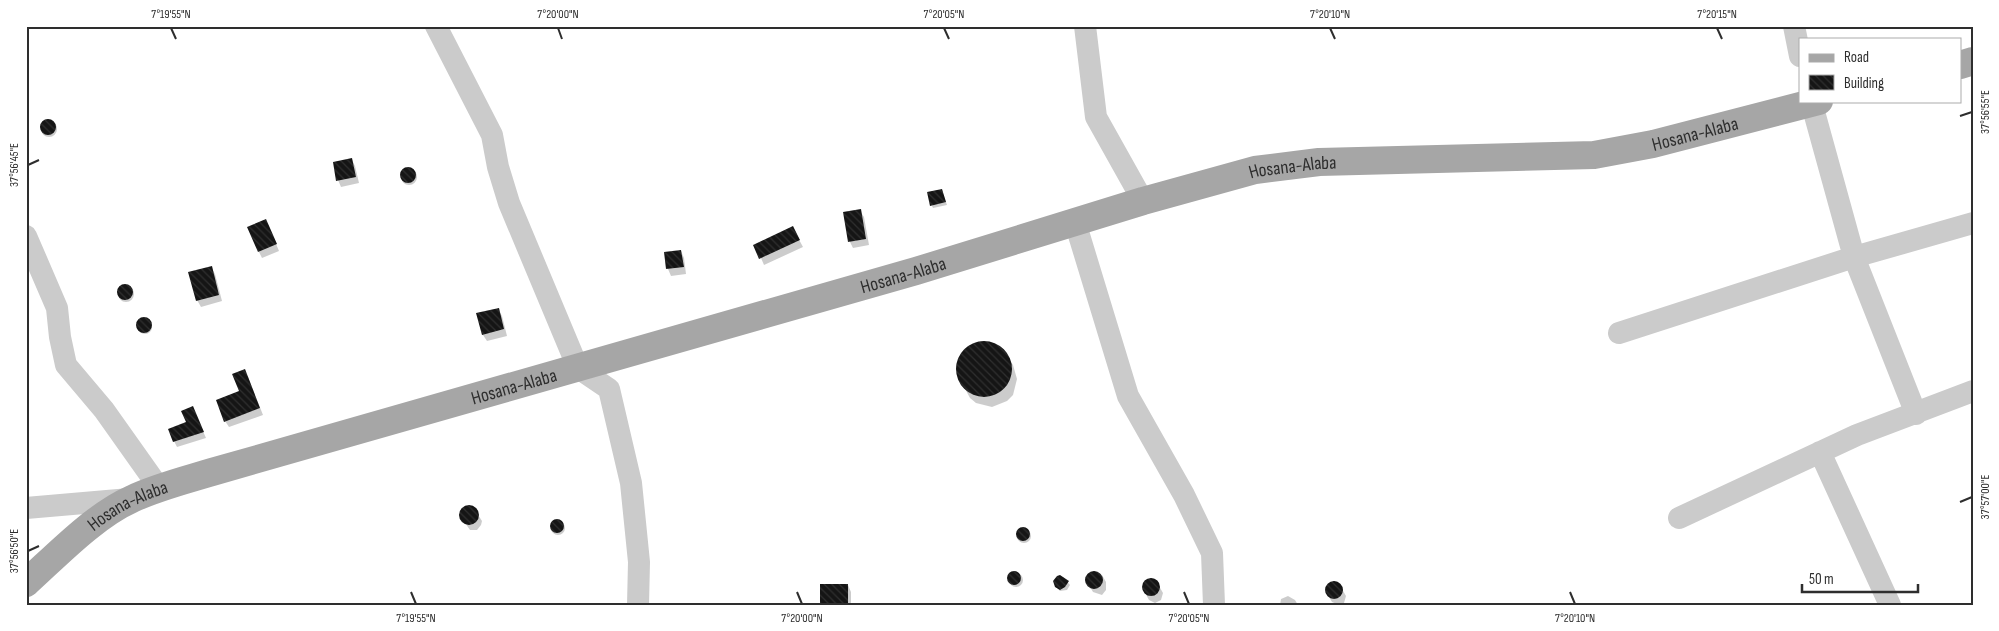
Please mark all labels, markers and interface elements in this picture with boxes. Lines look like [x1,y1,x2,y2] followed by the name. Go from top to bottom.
[151,7,191,22] text: 7°19'55"N
[537,7,579,22] text: 7°20'00"N
[924,7,964,22] text: 7°20'05"N
[1310,7,1350,22] text: 7°20'10"N
[1697,7,1737,22] text: 7°20'15"N
[1799,38,1962,102] legend
[1844,48,1869,67] text: Road
[1844,74,1884,93] text: Building
[1978,90,1993,134] text: 37°56'55"E
[1650,112,1741,157] street label: Hosana-Alaba
[7,143,22,187] text: 37°56'45"E
[1246,152,1337,184] street label: Hosana-Alaba
[858,252,949,299] street label: Hosana-Alaba
[468,364,560,410] street label: Hosana-Alaba
[1978,475,1993,519] text: 37°57'00"E
[83,476,171,537] street label: Hosana-Alaba
[7,529,22,573] text: 37°56'50"E
[1802,561,1918,593] scale bar
[1809,570,1834,589] text: 50 m
[396,611,436,626] text: 7°19'55"N
[781,611,823,626] text: 7°20'00"N
[1169,611,1209,626] text: 7°20'05"N
[1555,611,1595,626] text: 7°20'10"N

